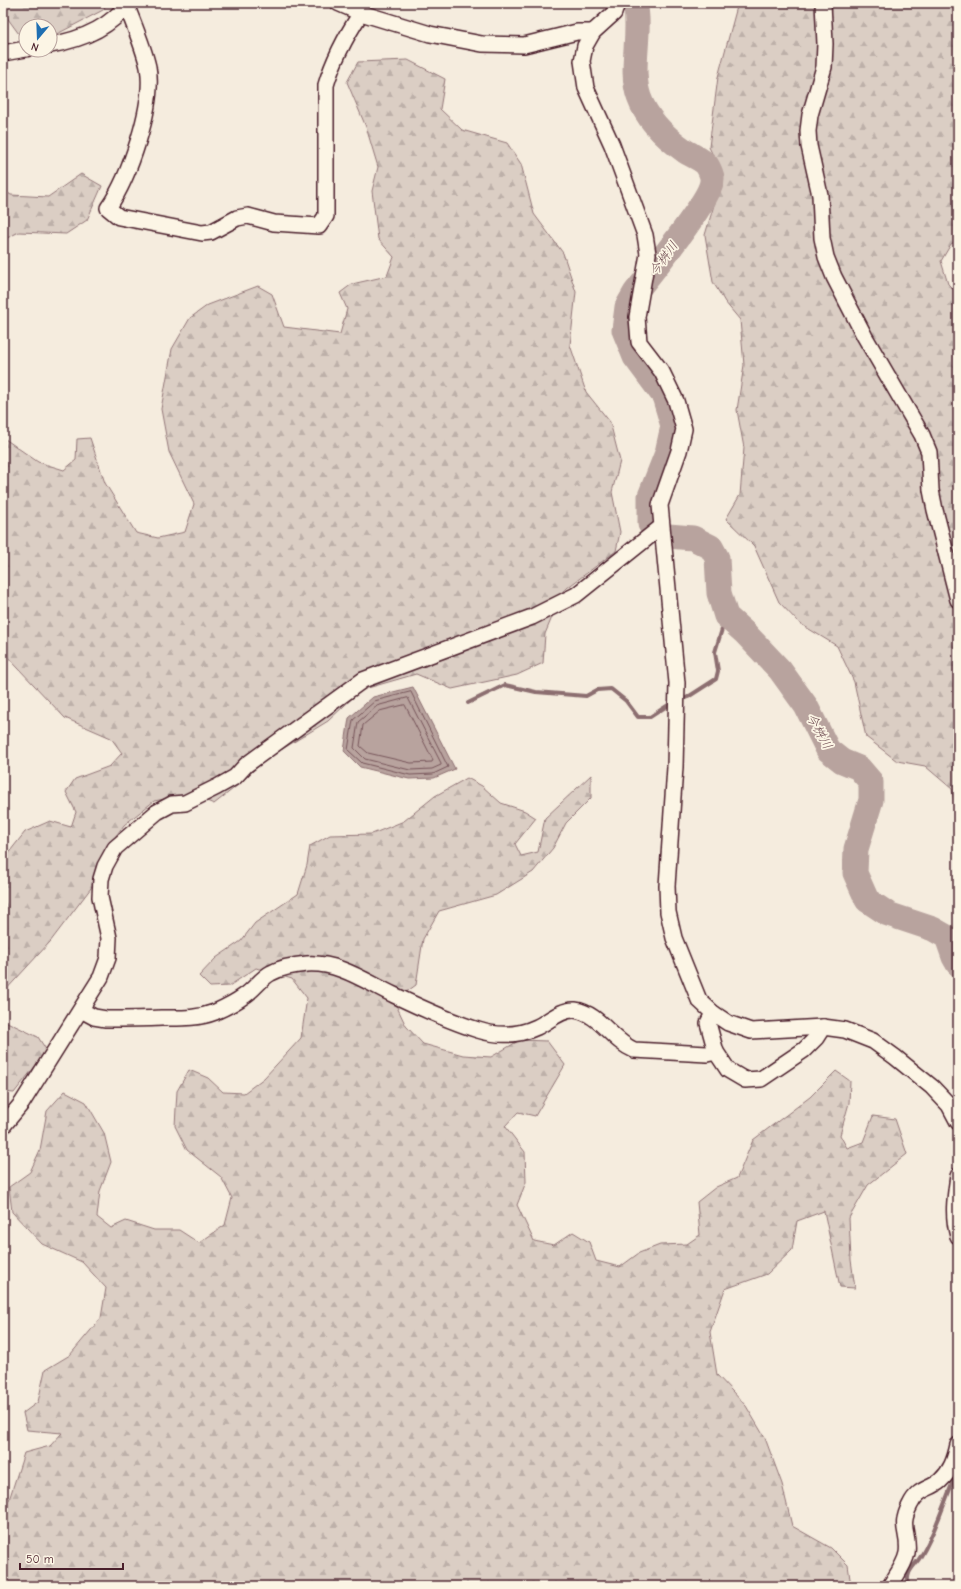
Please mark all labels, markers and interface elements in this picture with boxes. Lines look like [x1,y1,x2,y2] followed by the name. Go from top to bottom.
[18,18,58,58] north arrow
[29,40,40,54] text: N
[646,238,681,278] water label: 今桝川
[804,711,836,752] water label: 今桝川
[20,1545,123,1571] scale bar
[26,1552,54,1566] text: 50 m

